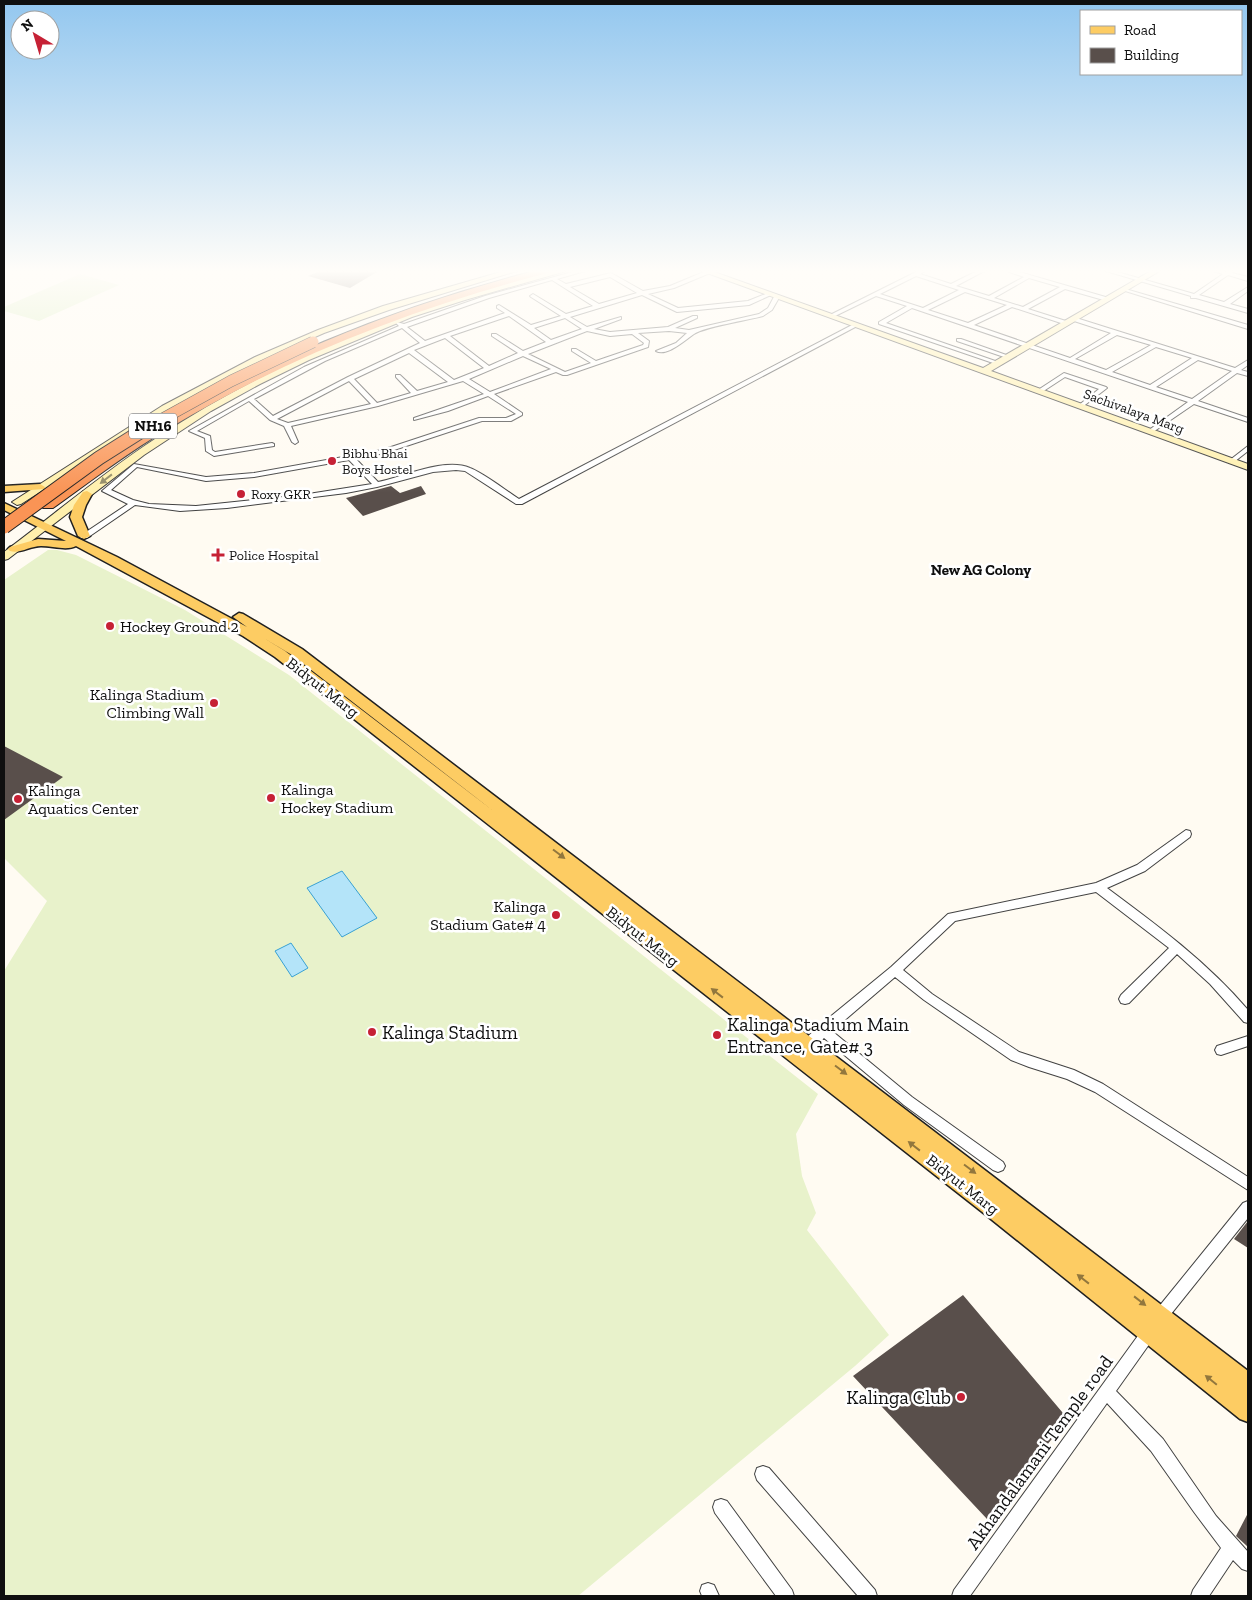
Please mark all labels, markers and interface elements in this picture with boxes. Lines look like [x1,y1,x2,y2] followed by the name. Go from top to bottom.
[10,10,60,60] north arrow
[1080,10,1242,75] legend
[18,15,37,35] text: N
[1124,21,1157,39] text: Road
[1124,46,1179,64] text: Building
[1081,385,1187,438] street label: Sachivalaya Marg
[129,414,177,438] road number: NH16
[342,445,413,478] place label: Bibhu Bhai Boys Hostel
[326,455,338,467] marker: Bibhu Bhai Boys Hostel
[100,473,113,484] one-way arrow
[251,486,311,503] place label: Roxy GKR
[235,488,247,500] marker: Roxy GKR
[229,547,319,564] place label: Police Hospital
[211,548,225,562] marker: Police Hospital
[931,561,1031,579] district label: New AG Colony
[120,617,239,636] place label: Hockey Ground 2
[104,620,116,632] marker: Hockey Ground 2
[283,653,363,722] street label: Bidyut Marg
[90,685,204,722] place label: Kalinga Stadium Climbing Wall
[208,697,220,709] marker: Kalinga Stadium Climbing Wall
[281,780,393,817] place label: Kalinga Hockey Stadium
[28,781,139,818] place label: Kalinga Aquatics Center
[265,792,277,804] marker: Kalinga Hockey Stadium
[12,793,24,805] marker: Kalinga Aquatics Center
[552,849,565,860] one-way arrow
[430,897,546,934] place label: Kalinga Stadium Gate# 4
[603,902,683,971] street label: Bidyut Marg
[550,909,562,921] marker: Kalinga Stadium Gate# 4
[711,987,724,998] one-way arrow
[727,1013,909,1058] place label: Kalinga Stadium Main Entrance, Gate# 3
[382,1021,518,1044] place label: Kalinga Stadium
[366,1026,378,1038] marker: Kalinga Stadium
[711,1029,723,1041] marker: Kalinga Stadium Main Entrance, Gate# 3
[834,1065,847,1076] one-way arrow
[907,1141,921,1151] one-way arrow
[923,1150,1003,1219] street label: Bidyut Marg
[963,1164,977,1174] one-way arrow
[1077,1273,1090,1284] one-way arrow
[1133,1295,1146,1306] one-way arrow
[961,1350,1118,1554] street label: Akhandalamani Temple road
[1204,1374,1217,1385] one-way arrow
[846,1386,951,1409] place label: Kalinga Club
[955,1391,967,1403] marker: Kalinga Club

